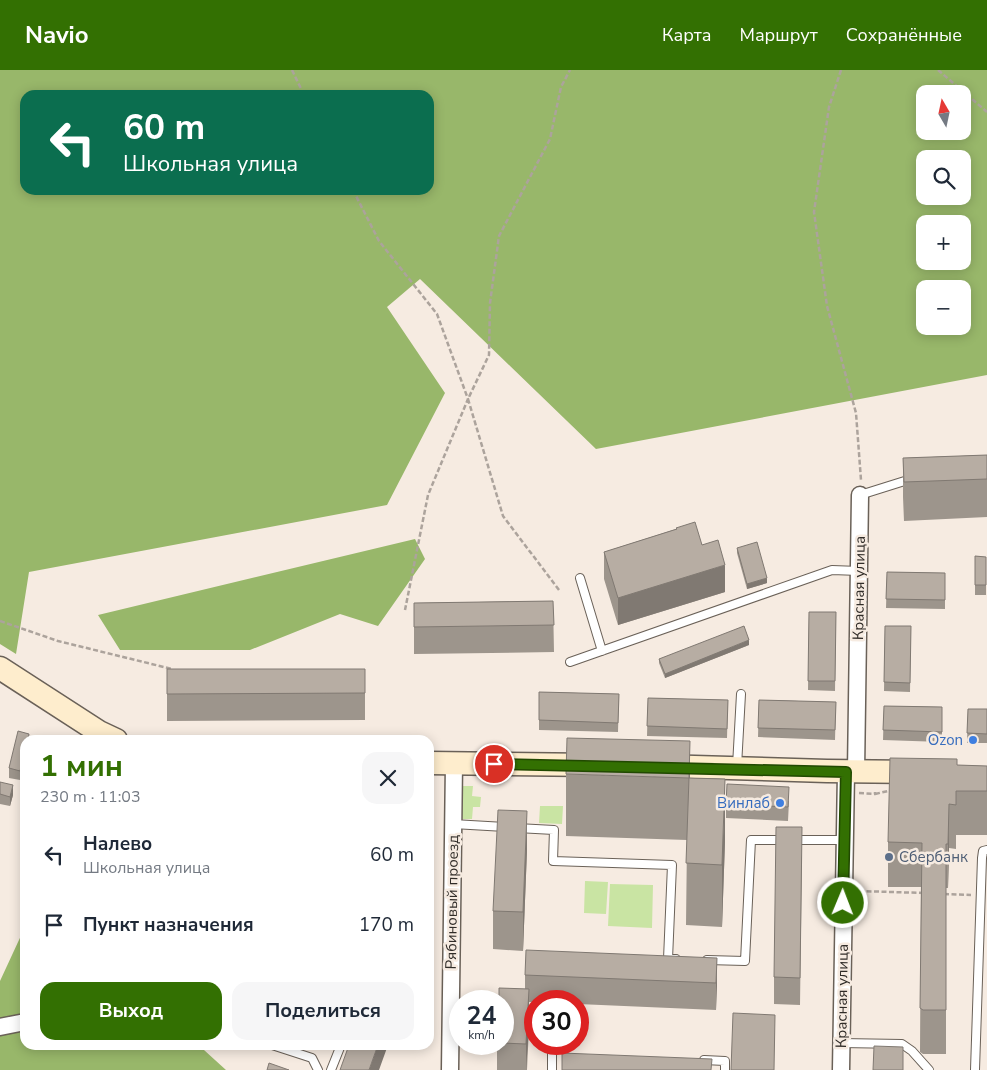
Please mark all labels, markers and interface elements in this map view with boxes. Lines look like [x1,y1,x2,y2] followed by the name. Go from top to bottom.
[25,19,89,51] text: Navio
[662,23,712,47] text: Карта
[740,23,818,47] text: Маршрут
[846,23,962,47] text: Сохранённые
[916,85,971,140] north arrow
[916,85,971,335] map controls
[123,104,205,151] text: 60 m
[40,110,105,175] icon: left
[123,149,298,179] text: Школьная улица
[916,150,971,205] button: search
[916,215,971,270] button: +
[916,280,971,335] button: −
[848,536,870,640] street label: Красная улица
[928,730,963,750] place label: Ozon
[967,734,979,746] marker: Ozon
[473,743,515,785] pin
[40,746,123,787] text: 1 мин
[480,750,508,778] icon: arrive
[362,752,414,804] button: close
[40,786,141,808] text: 230 m · 11:03
[717,793,770,813] place label: Винлаб
[774,797,786,809] marker: Винлаб
[83,831,152,857] text: Налево
[441,834,463,969] street label: Рябиновый проезд
[40,841,68,869] icon: left
[370,842,414,868] text: 60 m
[899,847,968,867] place label: Сбербанк
[883,851,895,863] marker: Сбербанк
[83,857,210,879] text: Школьная улица
[816,876,868,928] position arrow
[40,911,68,939] icon: arrive
[83,912,254,938] text: Пункт назначения
[359,912,414,938] text: 170 m
[831,944,853,1048] street label: Красная улица
[40,982,222,1040] button: Выход
[232,982,414,1040] button: Поделиться
[524,990,589,1055] speed limit sign: 30
[466,999,497,1033] text: 24
[468,1027,495,1043] text: km/h

